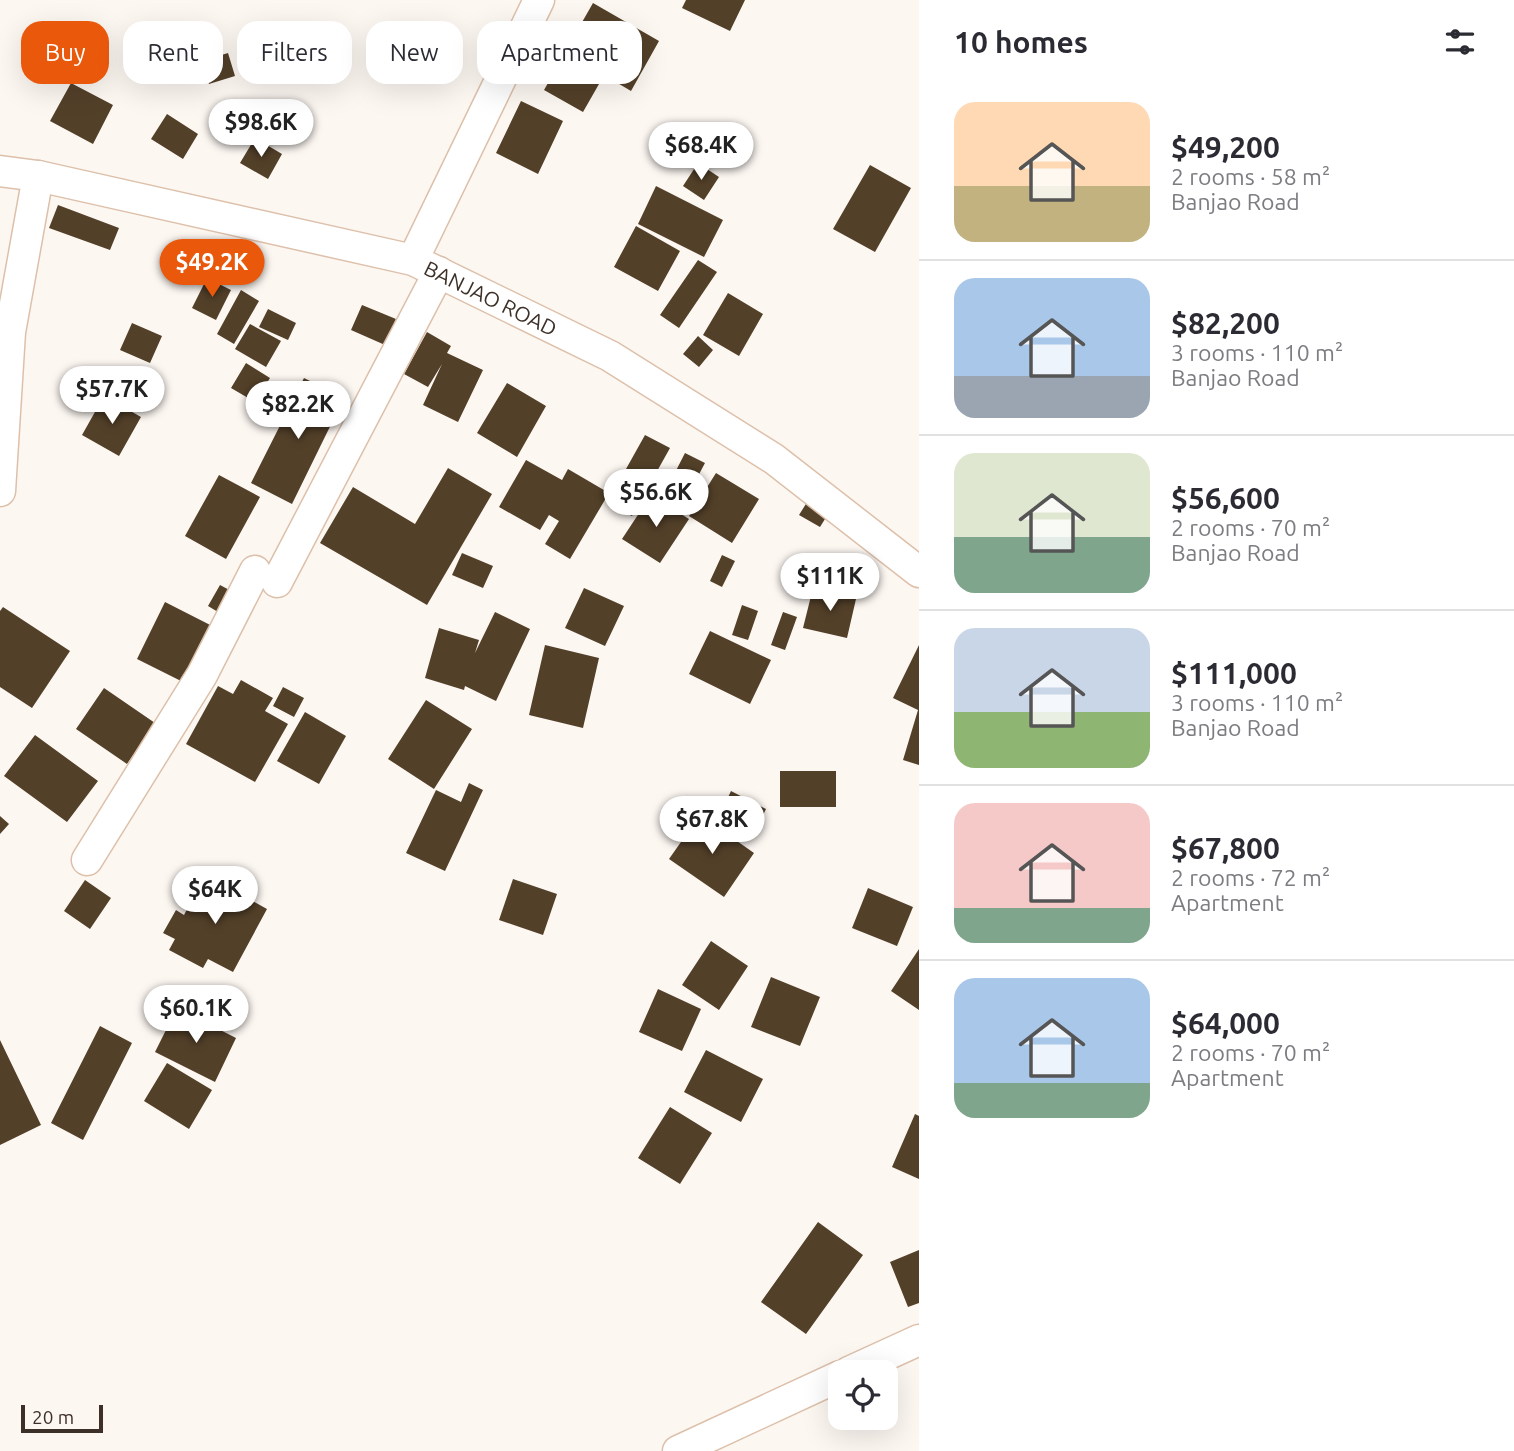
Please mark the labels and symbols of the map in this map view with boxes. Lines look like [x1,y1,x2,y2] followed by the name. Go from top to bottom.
[204,100,318,159] pin: $98.6K
[644,122,758,182] pin: $68.4K
[155,240,269,299] pin: $49.2K
[420,255,561,340] street label: BANJAO ROAD
[55,366,169,426] pin: $57.7K
[241,382,355,441] pin: $82.2K
[599,470,713,529] pin: $56.6K
[781,554,879,613] pin: $111K
[655,796,769,856] pin: $67.8K
[174,866,256,926] pin: $64K
[139,986,253,1045] pin: $60.1K
[21,1402,103,1434] scale bar

